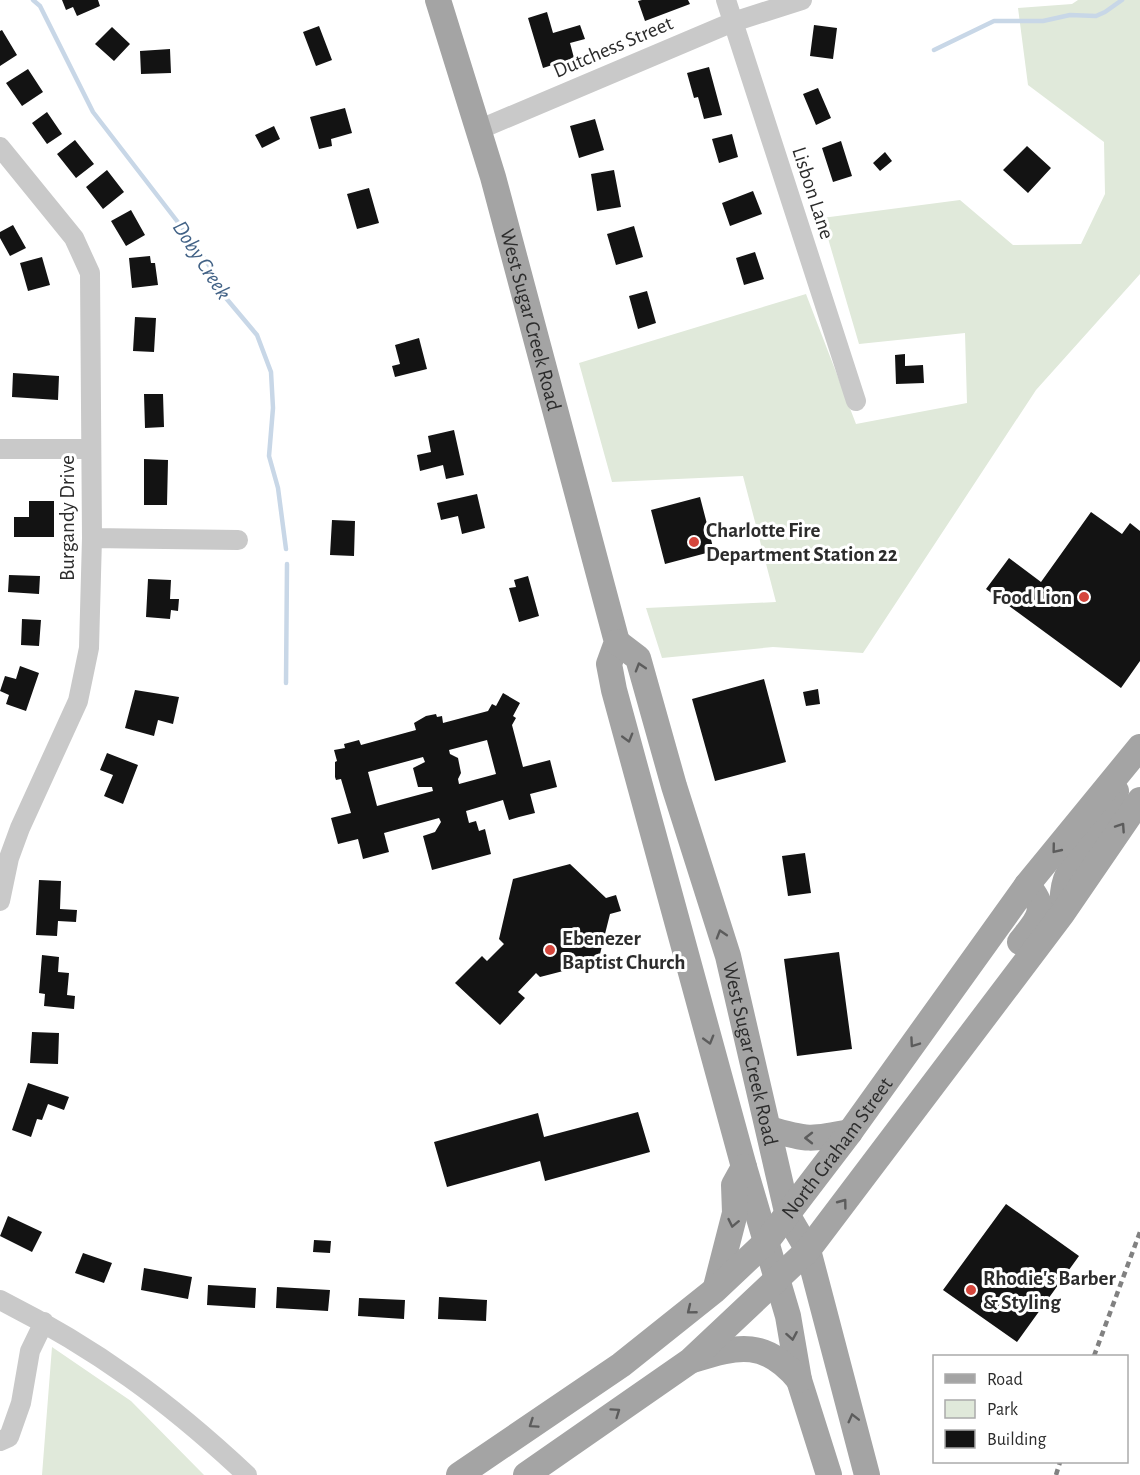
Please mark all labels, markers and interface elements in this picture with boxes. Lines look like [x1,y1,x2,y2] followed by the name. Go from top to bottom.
[550,12,676,82] street label: Dutchess Street
[788,144,838,242] street label: Lisbon Lane
[169,217,235,303] water label: Doby Creek
[497,226,565,413] street label: West Sugar Creek Road
[57,455,78,581] street label: Burgandy Drive
[706,520,898,565] place label: Charlotte Fire Department Station 22
[687,535,701,549] marker: Charlotte Fire Department Station 22
[992,587,1072,608] place label: Food Lion
[1077,590,1091,604] marker: Food Lion
[635,662,647,673] one-way arrow
[621,732,633,743] one-way arrow
[1114,823,1125,834] one-way arrow
[1053,843,1064,854] one-way arrow
[562,928,686,973] place label: Ebenezer Baptist Church
[715,929,728,940] one-way arrow
[543,943,557,957] marker: Ebenezer Baptist Church
[719,960,782,1147] street label: West Sugar Creek Road
[702,1034,714,1045] one-way arrow
[910,1037,921,1048] one-way arrow
[777,1073,896,1222] street label: North Graham Street
[805,1132,814,1144] one-way arrow
[836,1199,847,1210] one-way arrow
[727,1217,740,1227] one-way arrow
[983,1268,1116,1313] place label: Rhodie's Barber & Styling
[964,1283,978,1297] marker: Rhodie's Barber & Styling
[687,1302,698,1313] one-way arrow
[785,1331,797,1341] one-way arrow
[933,1355,1128,1463] legend
[987,1371,1023,1389] text: Road
[987,1401,1019,1419] text: Park
[609,1408,620,1419] one-way arrow
[847,1413,860,1423] one-way arrow
[529,1417,540,1428] one-way arrow
[987,1431,1047,1449] text: Building

